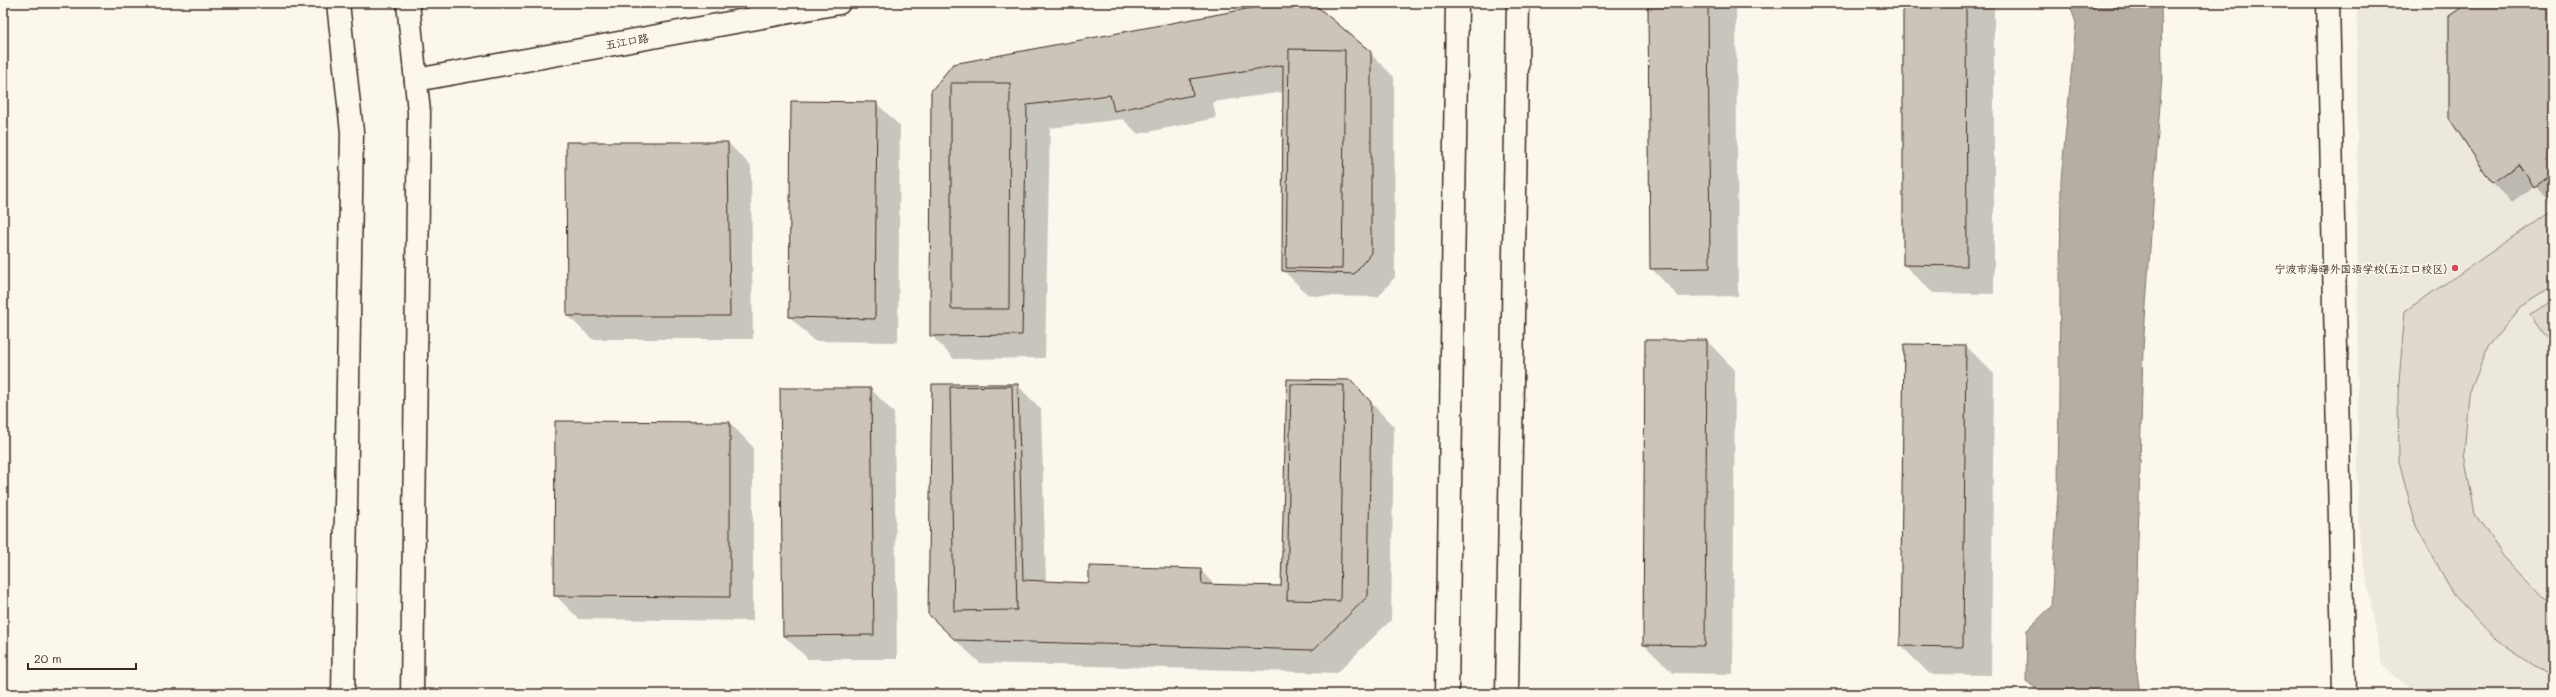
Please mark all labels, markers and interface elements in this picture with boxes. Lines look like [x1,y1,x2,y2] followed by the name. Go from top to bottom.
[604,30,650,52] street label: 五江口路
[2275,261,2447,276] place label: 宁波市海曙外国语学校(五江口校区)
[2450,263,2460,273] marker: 宁波市海曙外国语学校(五江口校区)
[28,645,136,671] scale bar
[34,650,62,666] text: 20 m

